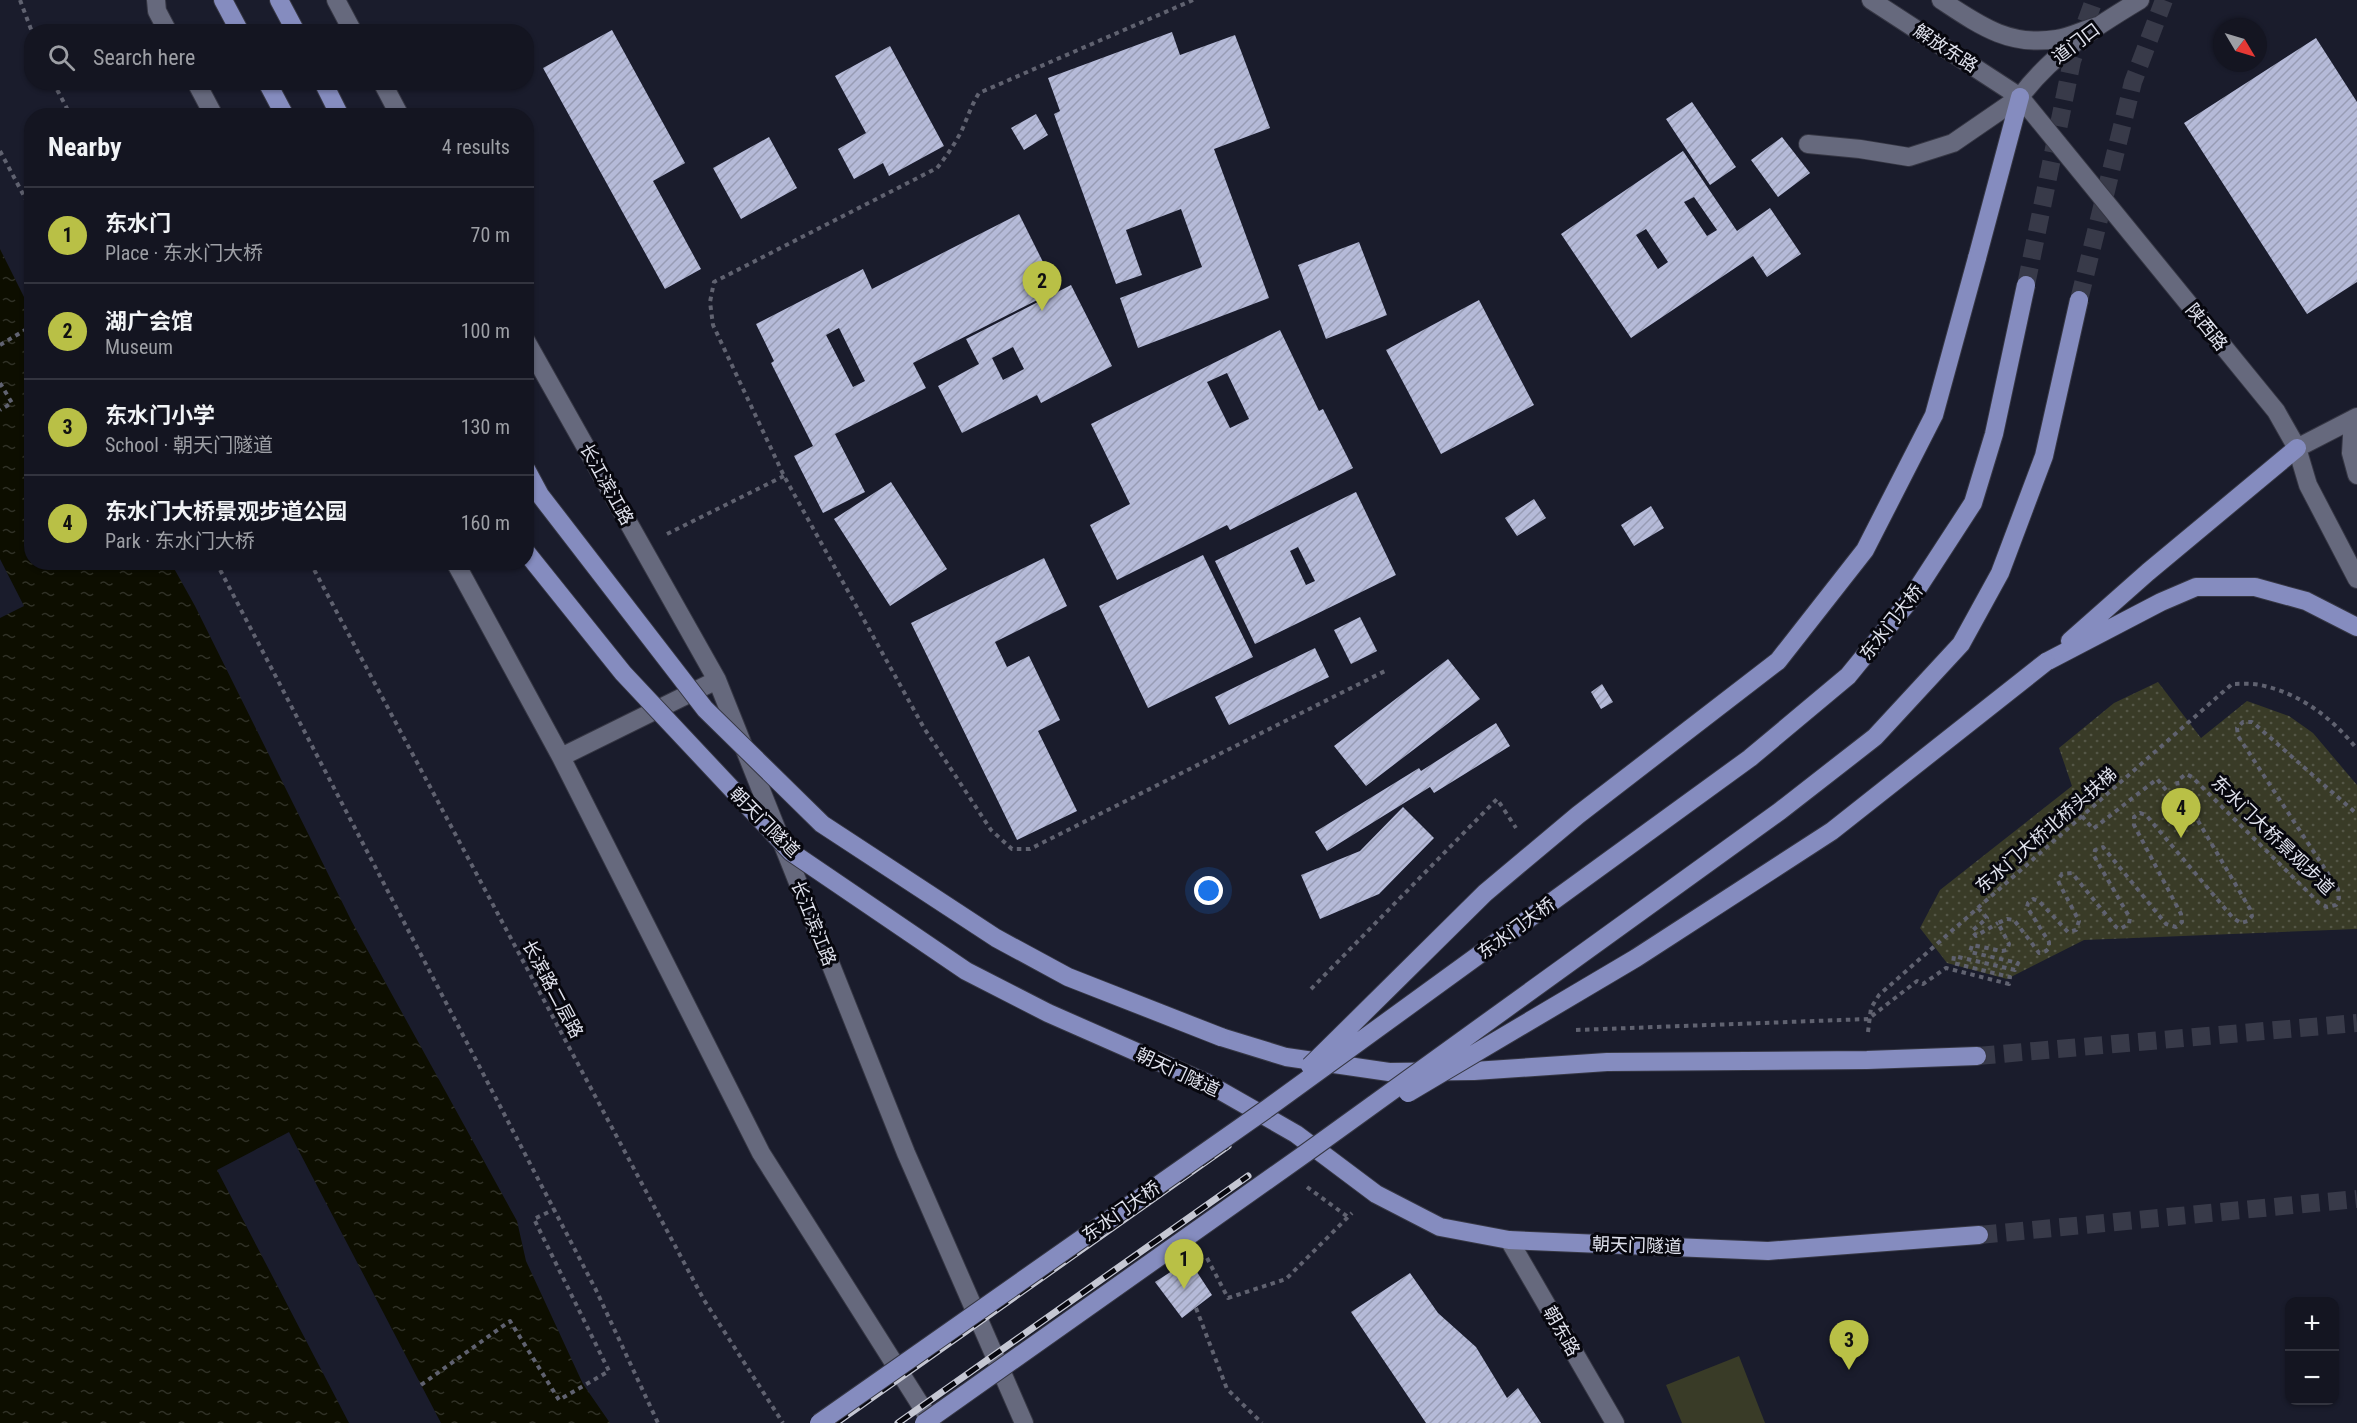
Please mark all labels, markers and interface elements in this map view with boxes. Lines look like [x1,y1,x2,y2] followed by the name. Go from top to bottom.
[2048,18,2104,68] street label: 道门口
[2213,18,2267,72] north arrow
[1910,20,1982,76] street label: 解放东路
[24,24,534,90] search box
[45,41,78,74] icon: search
[93,45,195,70] text: Search here
[48,132,122,162] text: Nearby
[442,135,510,159] text: 4 results
[105,211,171,236] text: 东水门
[62,223,73,247] text: 1
[471,223,510,247] text: 70 m
[105,241,263,265] text: Place · 东水门大桥
[1022,262,1062,311] pin: 2
[2182,299,2232,355] street label: 陕西路
[105,309,193,334] text: 湖广会馆
[62,319,73,343] text: 2
[461,319,510,343] text: 100 m
[105,335,173,359] text: Museum
[105,403,215,428] text: 东水门小学
[62,415,73,439] text: 3
[461,415,510,439] text: 130 m
[105,433,273,457] text: School · 朝天门隧道
[576,440,638,528] street label: 长江滨江路
[105,499,347,524] text: 东水门大桥景观步道公园
[62,511,73,535] text: 4
[461,511,510,535] text: 160 m
[105,529,255,553] text: Park · 东水门大桥
[1855,580,1927,664] street label: 东水门大桥
[1971,763,2121,897] street label: 东水门大桥北桥头扶梯
[2207,771,2339,899] street label: 东水门大桥景观步道
[726,783,804,861] street label: 朝天门隧道
[2162,788,2200,838] pin: 4
[1194,876,1223,905] your location
[787,877,841,969] street label: 长江滨江路
[1473,893,1559,963] street label: 东水门大桥
[518,936,588,1042] street label: 长滨路二层路
[1133,1043,1223,1101] street label: 朝天门隧道
[1078,1177,1164,1245] street label: 东水门大桥
[1592,1233,1682,1257] street label: 朝天门隧道
[1164,1240,1204,1289] pin: 1
[2285,1297,2339,1405] map controls
[2285,1297,2339,1351] button: +
[1539,1302,1585,1360] street label: 朝东路
[1830,1320,1868,1370] pin: 3
[2285,1351,2339,1405] button: −

